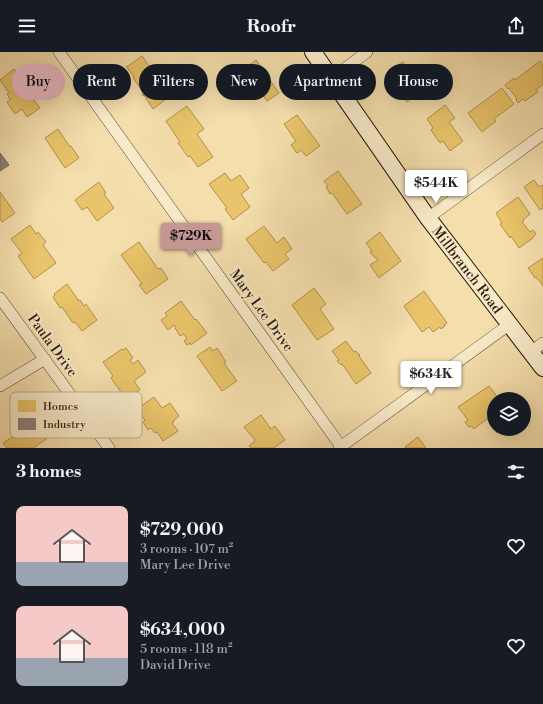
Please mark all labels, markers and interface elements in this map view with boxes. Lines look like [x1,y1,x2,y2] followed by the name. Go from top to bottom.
[16,15,38,37] icon: menu
[247,15,296,38] text: Roofr
[505,15,527,37] icon: share
[12,64,65,100] chip: Buy
[73,64,131,100] chip: Rent
[139,64,208,100] chip: Filters
[216,64,271,100] chip: New
[279,64,376,100] chip: Apartment
[384,64,453,100] chip: House
[408,170,464,204] pin: $544K
[414,175,458,191] text: $544K
[163,223,219,257] pin: $729K
[428,223,506,318] street label: Millbranch Road
[170,228,212,244] text: $729K
[225,266,297,355] street label: Mary Lee Drive
[23,310,81,381] street label: Paula Drive
[403,361,459,395] pin: $634K
[409,366,453,382] text: $634K
[10,392,142,438] legend
[487,392,531,436] map controls
[487,392,531,436] button: layers
[43,400,78,414] text: Homes
[43,418,86,432] text: Industry
[16,461,81,483] text: 3 homes
[505,461,527,483] icon: filters
[140,519,224,541] text: $729,000
[48,522,96,570] icon: home
[505,535,527,557] icon: heart
[140,541,233,557] text: 3 rooms · 107 m²
[140,557,231,573] text: Mary Lee Drive
[140,619,225,641] text: $634,000
[48,622,96,670] icon: home
[505,635,527,657] icon: heart
[140,641,232,657] text: 5 rooms · 118 m²
[140,657,211,673] text: David Drive

